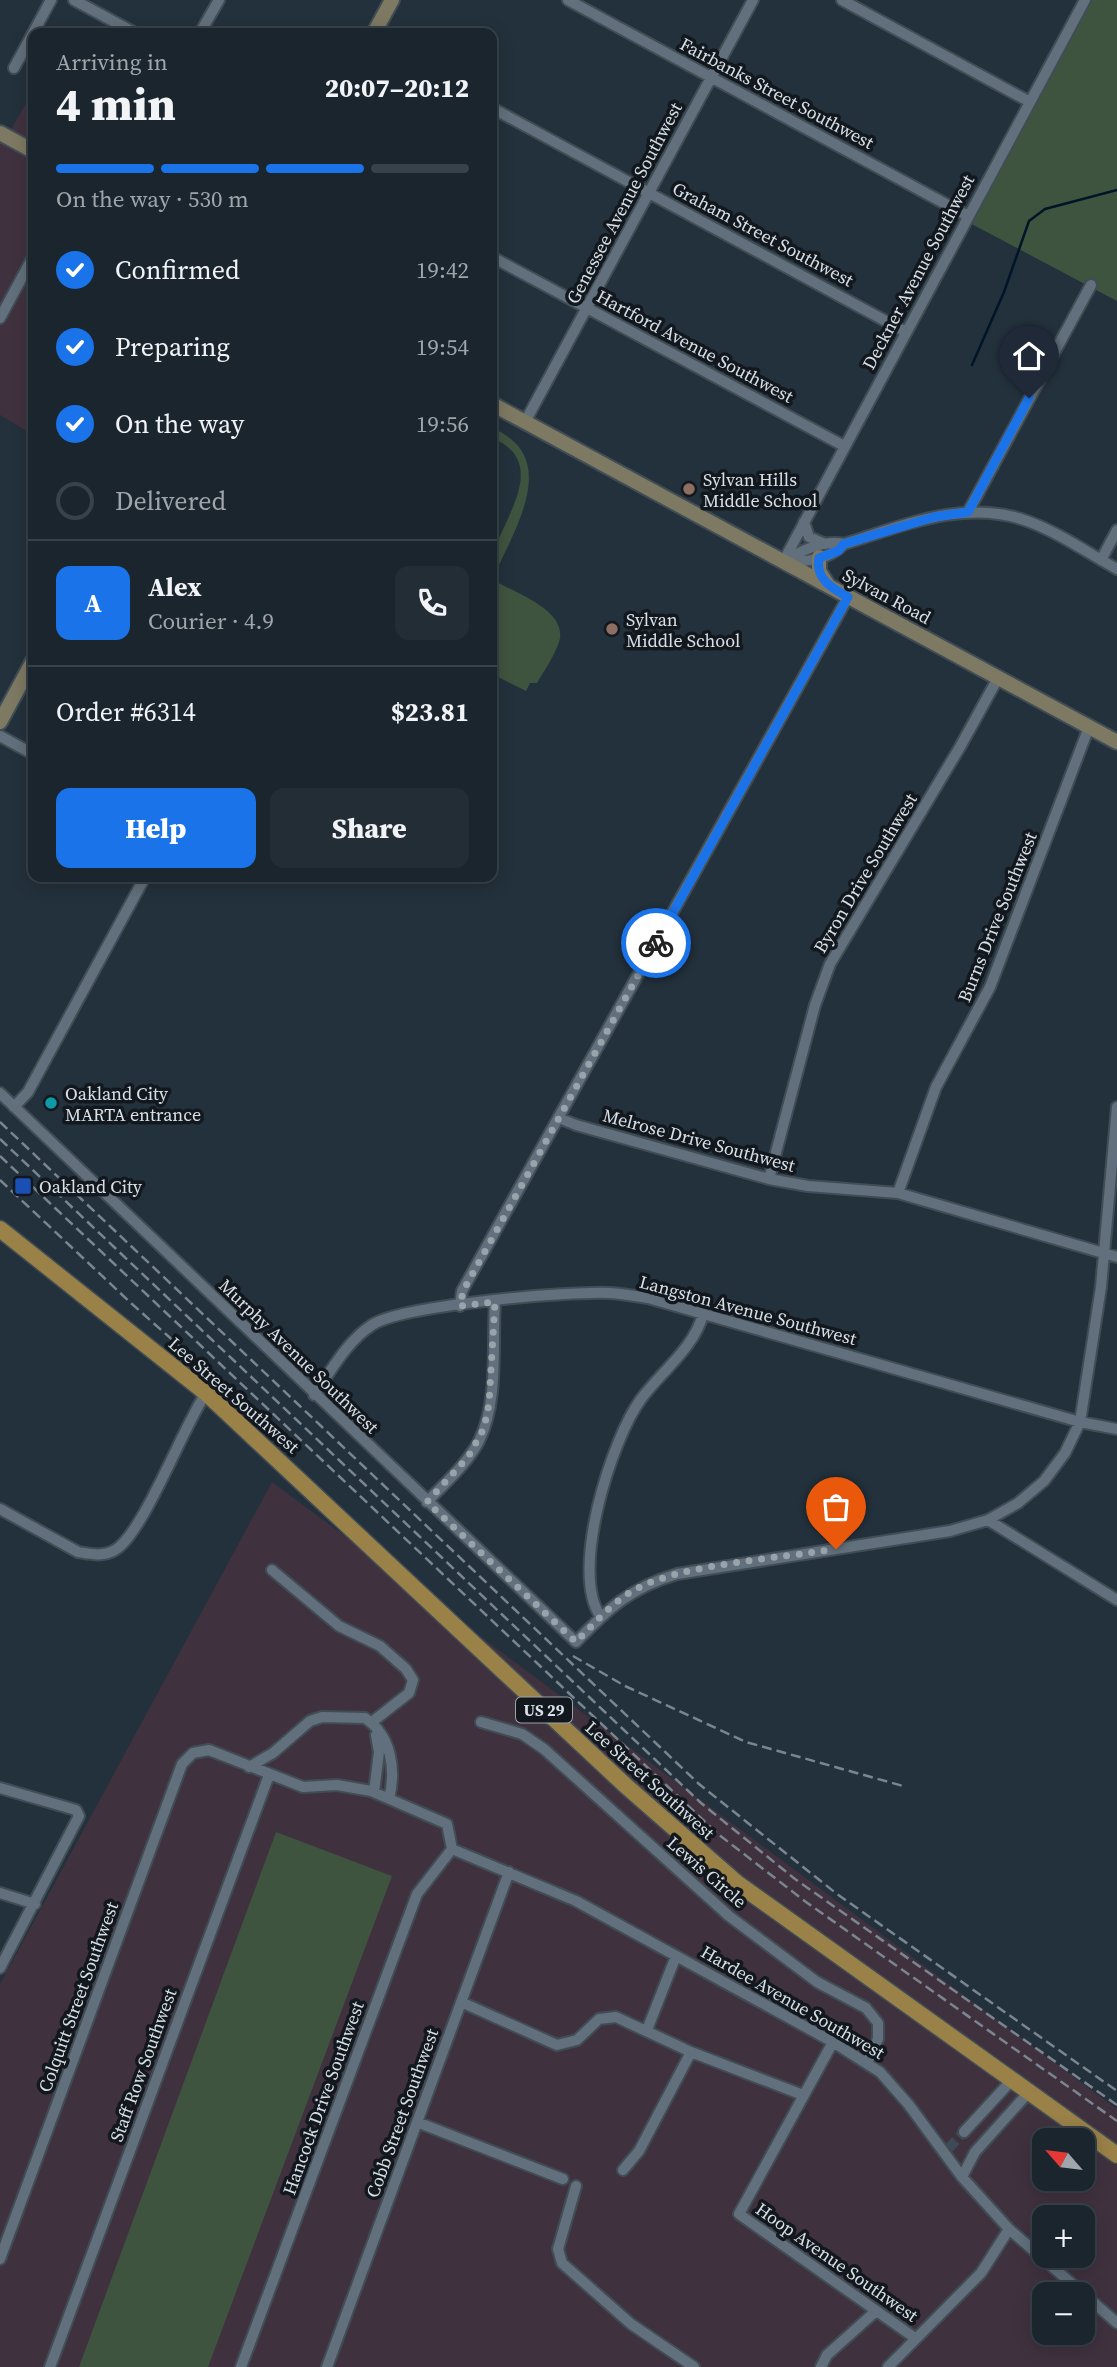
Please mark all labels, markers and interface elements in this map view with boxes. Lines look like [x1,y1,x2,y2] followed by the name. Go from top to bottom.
[676,31,878,155] street label: Fairbanks Street Southwest
[56,46,168,78] text: Arriving in
[325,70,469,106] text: 20:07–20:12
[56,72,176,135] text: 4 min
[560,98,688,308] street label: Genessee Avenue Southwest
[856,170,980,374] street label: Deckner Avenue Southwest
[668,176,858,292] street label: Graham Street Southwest
[56,183,249,215] text: On the way · 530 m
[56,251,94,289] icon: check
[115,252,240,288] text: Confirmed
[416,254,469,286] text: 19:42
[592,283,798,409] street label: Hartford Avenue Southwest
[999,326,1059,398] pin
[56,328,94,366] icon: check
[115,329,230,365] text: Preparing
[416,331,469,363] text: 19:54
[1010,337,1048,375] icon: home
[56,405,94,443] icon: check
[115,406,244,442] text: On the way
[416,408,469,440] text: 19:56
[703,467,817,513] place label: Sylvan Hills Middle School
[681,481,697,497] marker: Sylvan Hills Middle School
[115,483,226,519] text: Delivered
[838,562,936,630] street label: Sylvan Road
[395,566,469,640] button: phone
[148,569,202,605] text: Alex
[84,585,102,621] text: A
[148,605,274,637] text: Courier · 4.9
[626,607,740,653] place label: Sylvan Middle School
[604,621,620,637] marker: Sylvan Middle School
[56,694,196,730] text: Order #6314
[391,694,469,730] text: $23.81
[56,788,256,868] button: Help
[270,788,469,868] button: Share
[807,788,923,958] street label: Byron Drive Southwest
[951,828,1043,1006] street label: Burns Drive Southwest
[621,908,691,978] courier
[637,924,675,962] icon: bike
[65,1081,201,1127] place label: Oakland City MARTA entrance
[43,1095,59,1111] marker: Oakland City MARTA entrance
[600,1102,798,1178] street label: Melrose Drive Southwest
[39,1174,143,1199] place label: Oakland City
[13,1176,33,1196] marker: Oakland City
[637,1269,859,1351] street label: Langston Avenue Southwest
[214,1273,384,1439] street label: Murphy Avenue Southwest
[163,1331,305,1459] street label: Lee Street Southwest
[806,1477,866,1549] pin
[817,1488,855,1526] icon: bag
[516,1698,572,1722] road number: US 29
[580,1715,720,1845] street label: Lee Street Southwest
[662,1830,752,1914] street label: Lewis Circle
[32,1898,124,2096] street label: Colquitt Street Southwest
[697,1939,890,2065] street label: Hardee Avenue Southwest
[104,1985,182,2145] street label: Staff Row Southwest
[276,1998,370,2198] street label: Hancock Drive Southwest
[360,2025,444,2201] street label: Cobb Street Southwest
[1032,2128,1096,2191] north arrow
[1032,2128,1095,2345] map controls
[751,2196,923,2328] street label: Hoop Avenue Southwest
[1032,2205,1095,2268] button: +
[1032,2282,1095,2345] button: −

